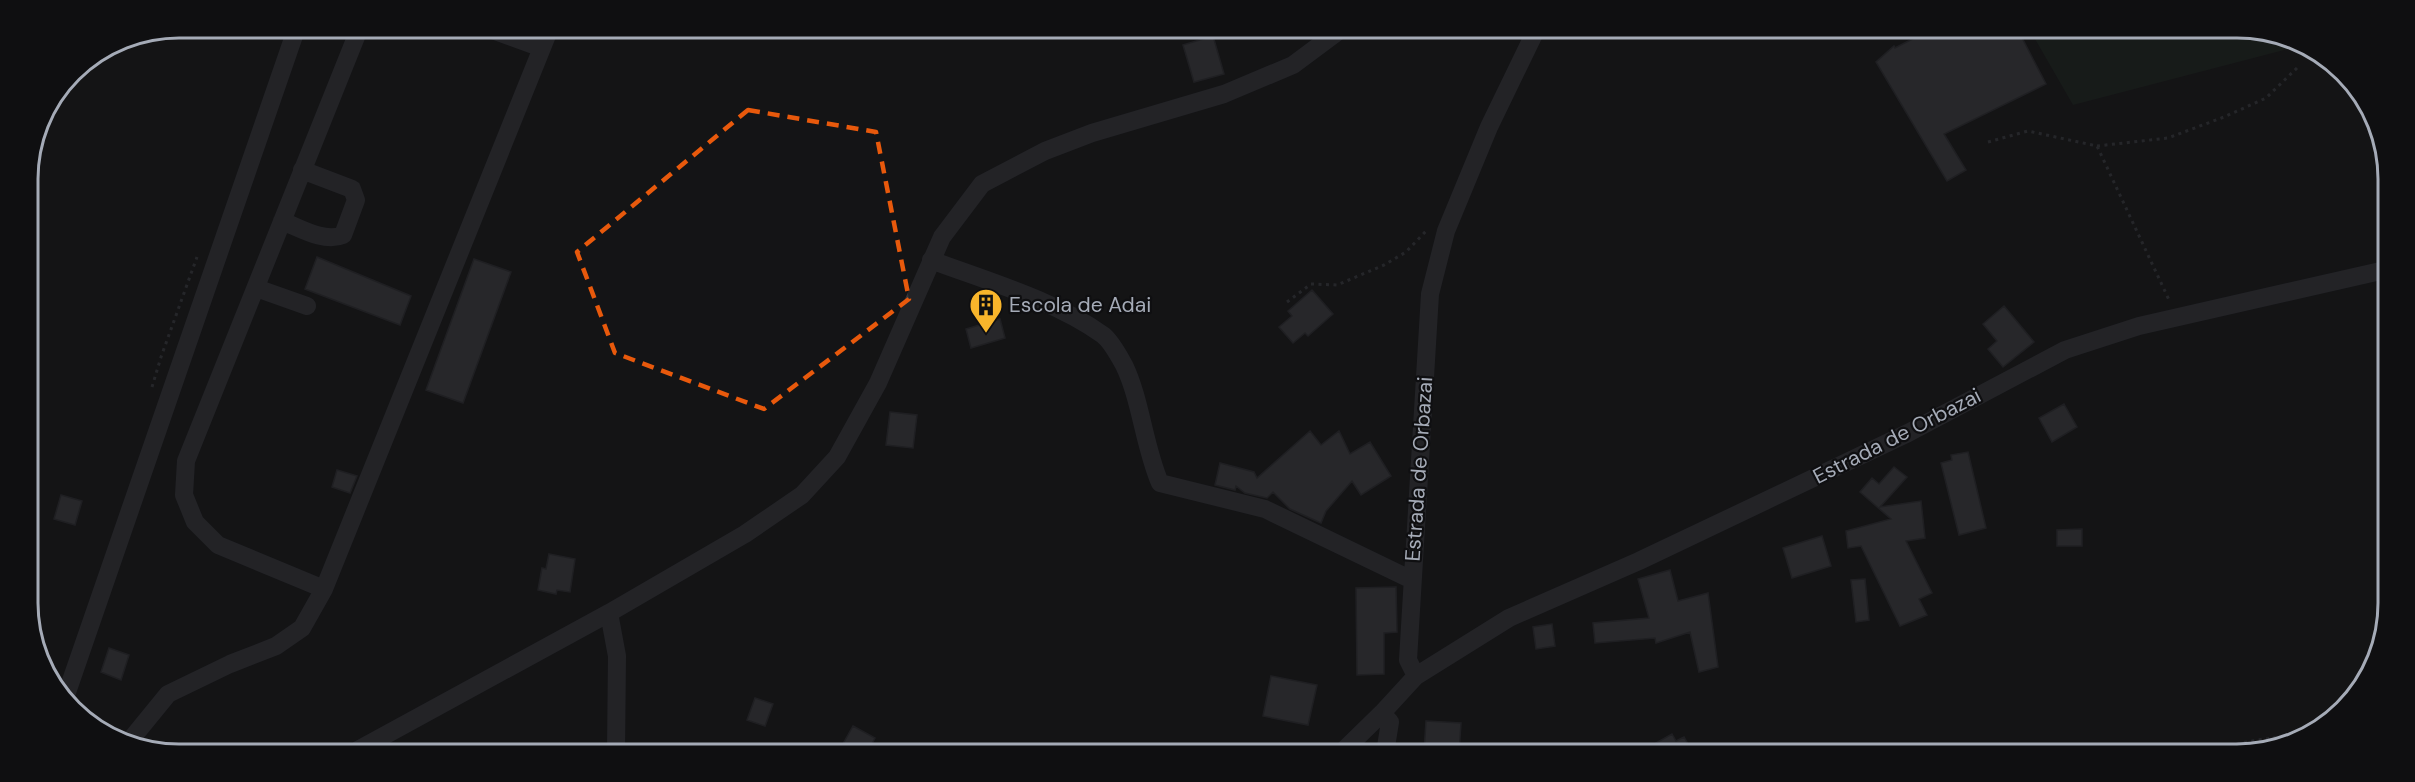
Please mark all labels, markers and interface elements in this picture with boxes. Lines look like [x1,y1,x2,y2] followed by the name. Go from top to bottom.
[968,287,1004,334] building icon: Escola de Adai
[1009,291,1151,319] place label: Escola de Adai
[1399,376,1439,562] street label: Estrada de Orbazai
[1808,382,1986,490] street label: Estrada de Orbazai

